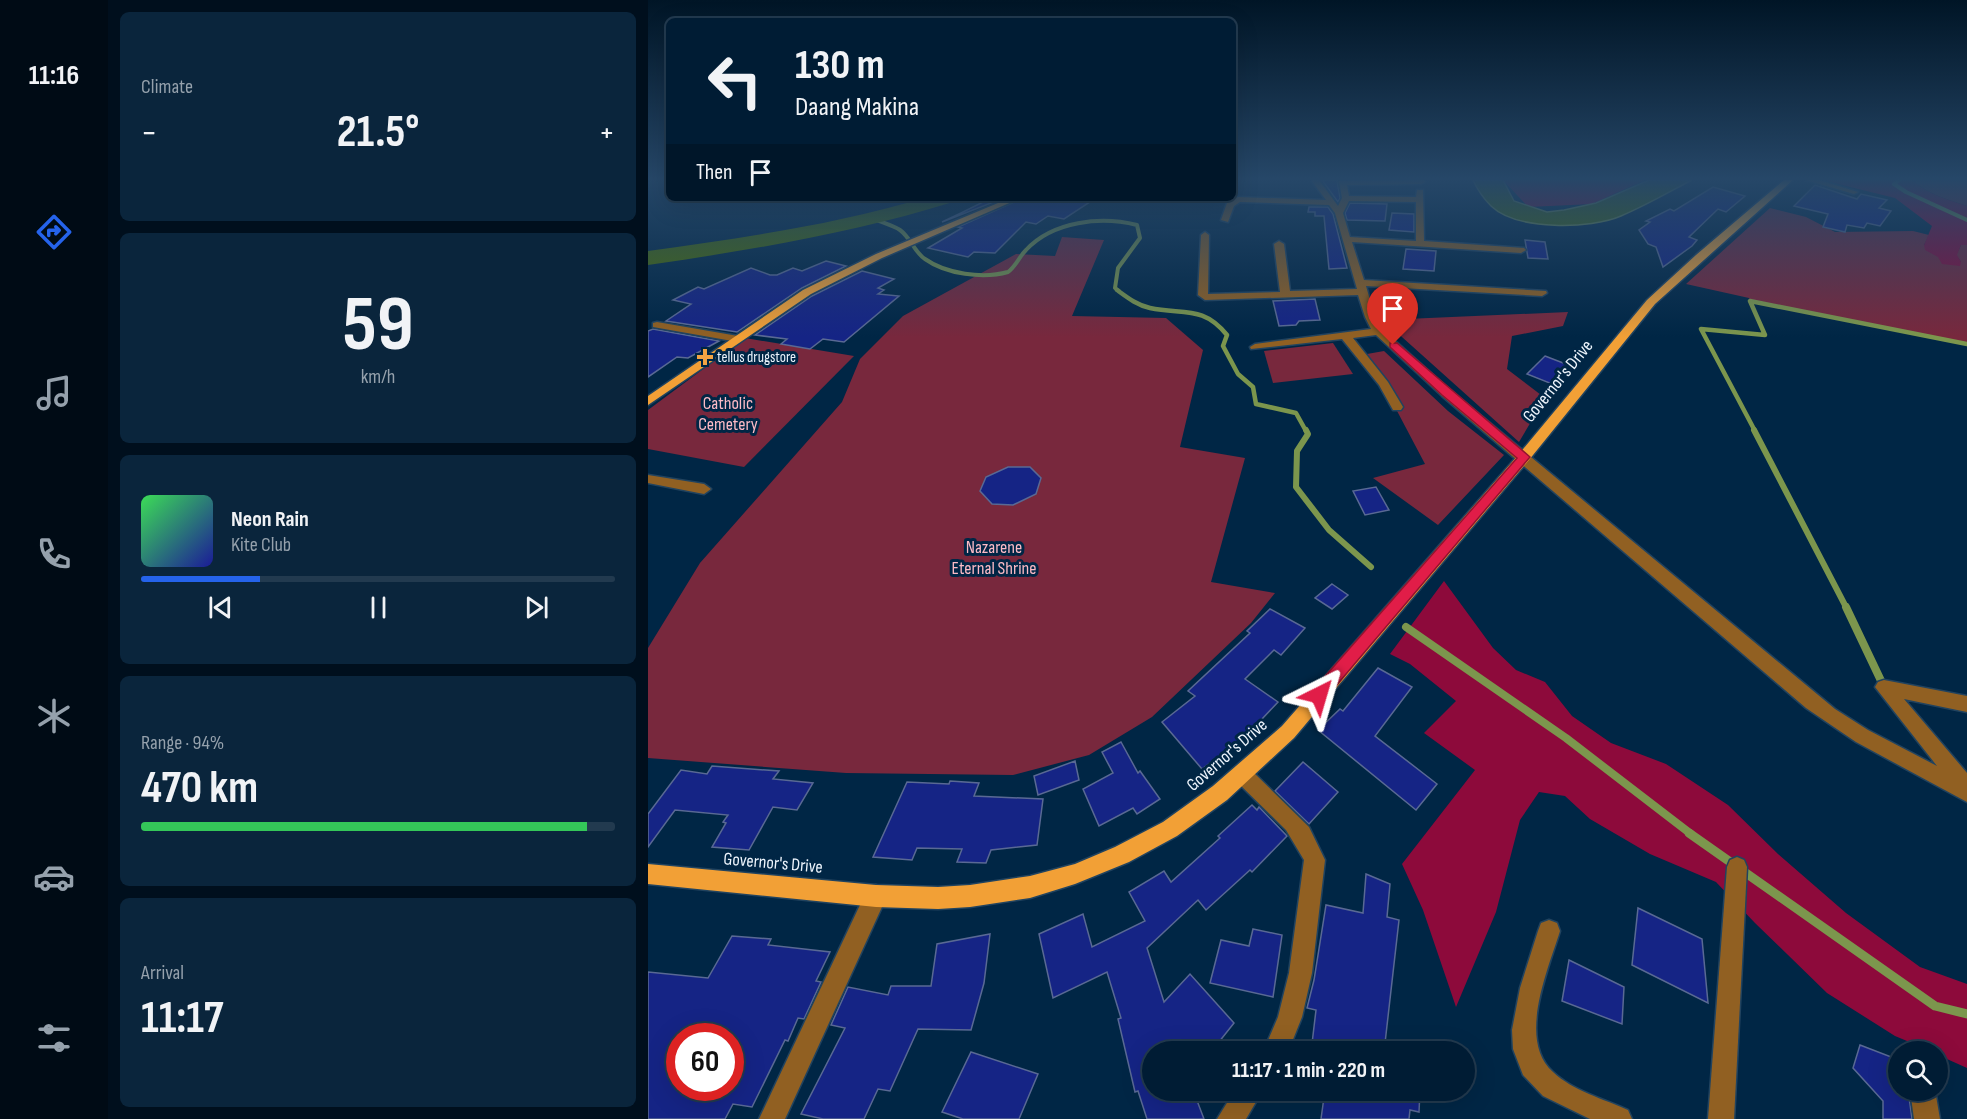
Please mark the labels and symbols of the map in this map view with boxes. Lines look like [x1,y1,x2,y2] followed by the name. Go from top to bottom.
[1367,283,1418,345] pin
[1518,336,1598,426] street label: Governor's Drive
[717,348,796,367] place label: tellus drugstore
[698,350,712,364] marker: tellus drugstore
[698,393,758,435] park label: Catholic Cemetery
[952,537,1036,579] park label: Nazarene Eternal Shrine
[1287,663,1351,727] position arrow
[1183,714,1271,796] street label: Governor's Drive
[722,848,824,878] street label: Governor's Drive
[666,1023,744,1101] speed limit sign: 60

